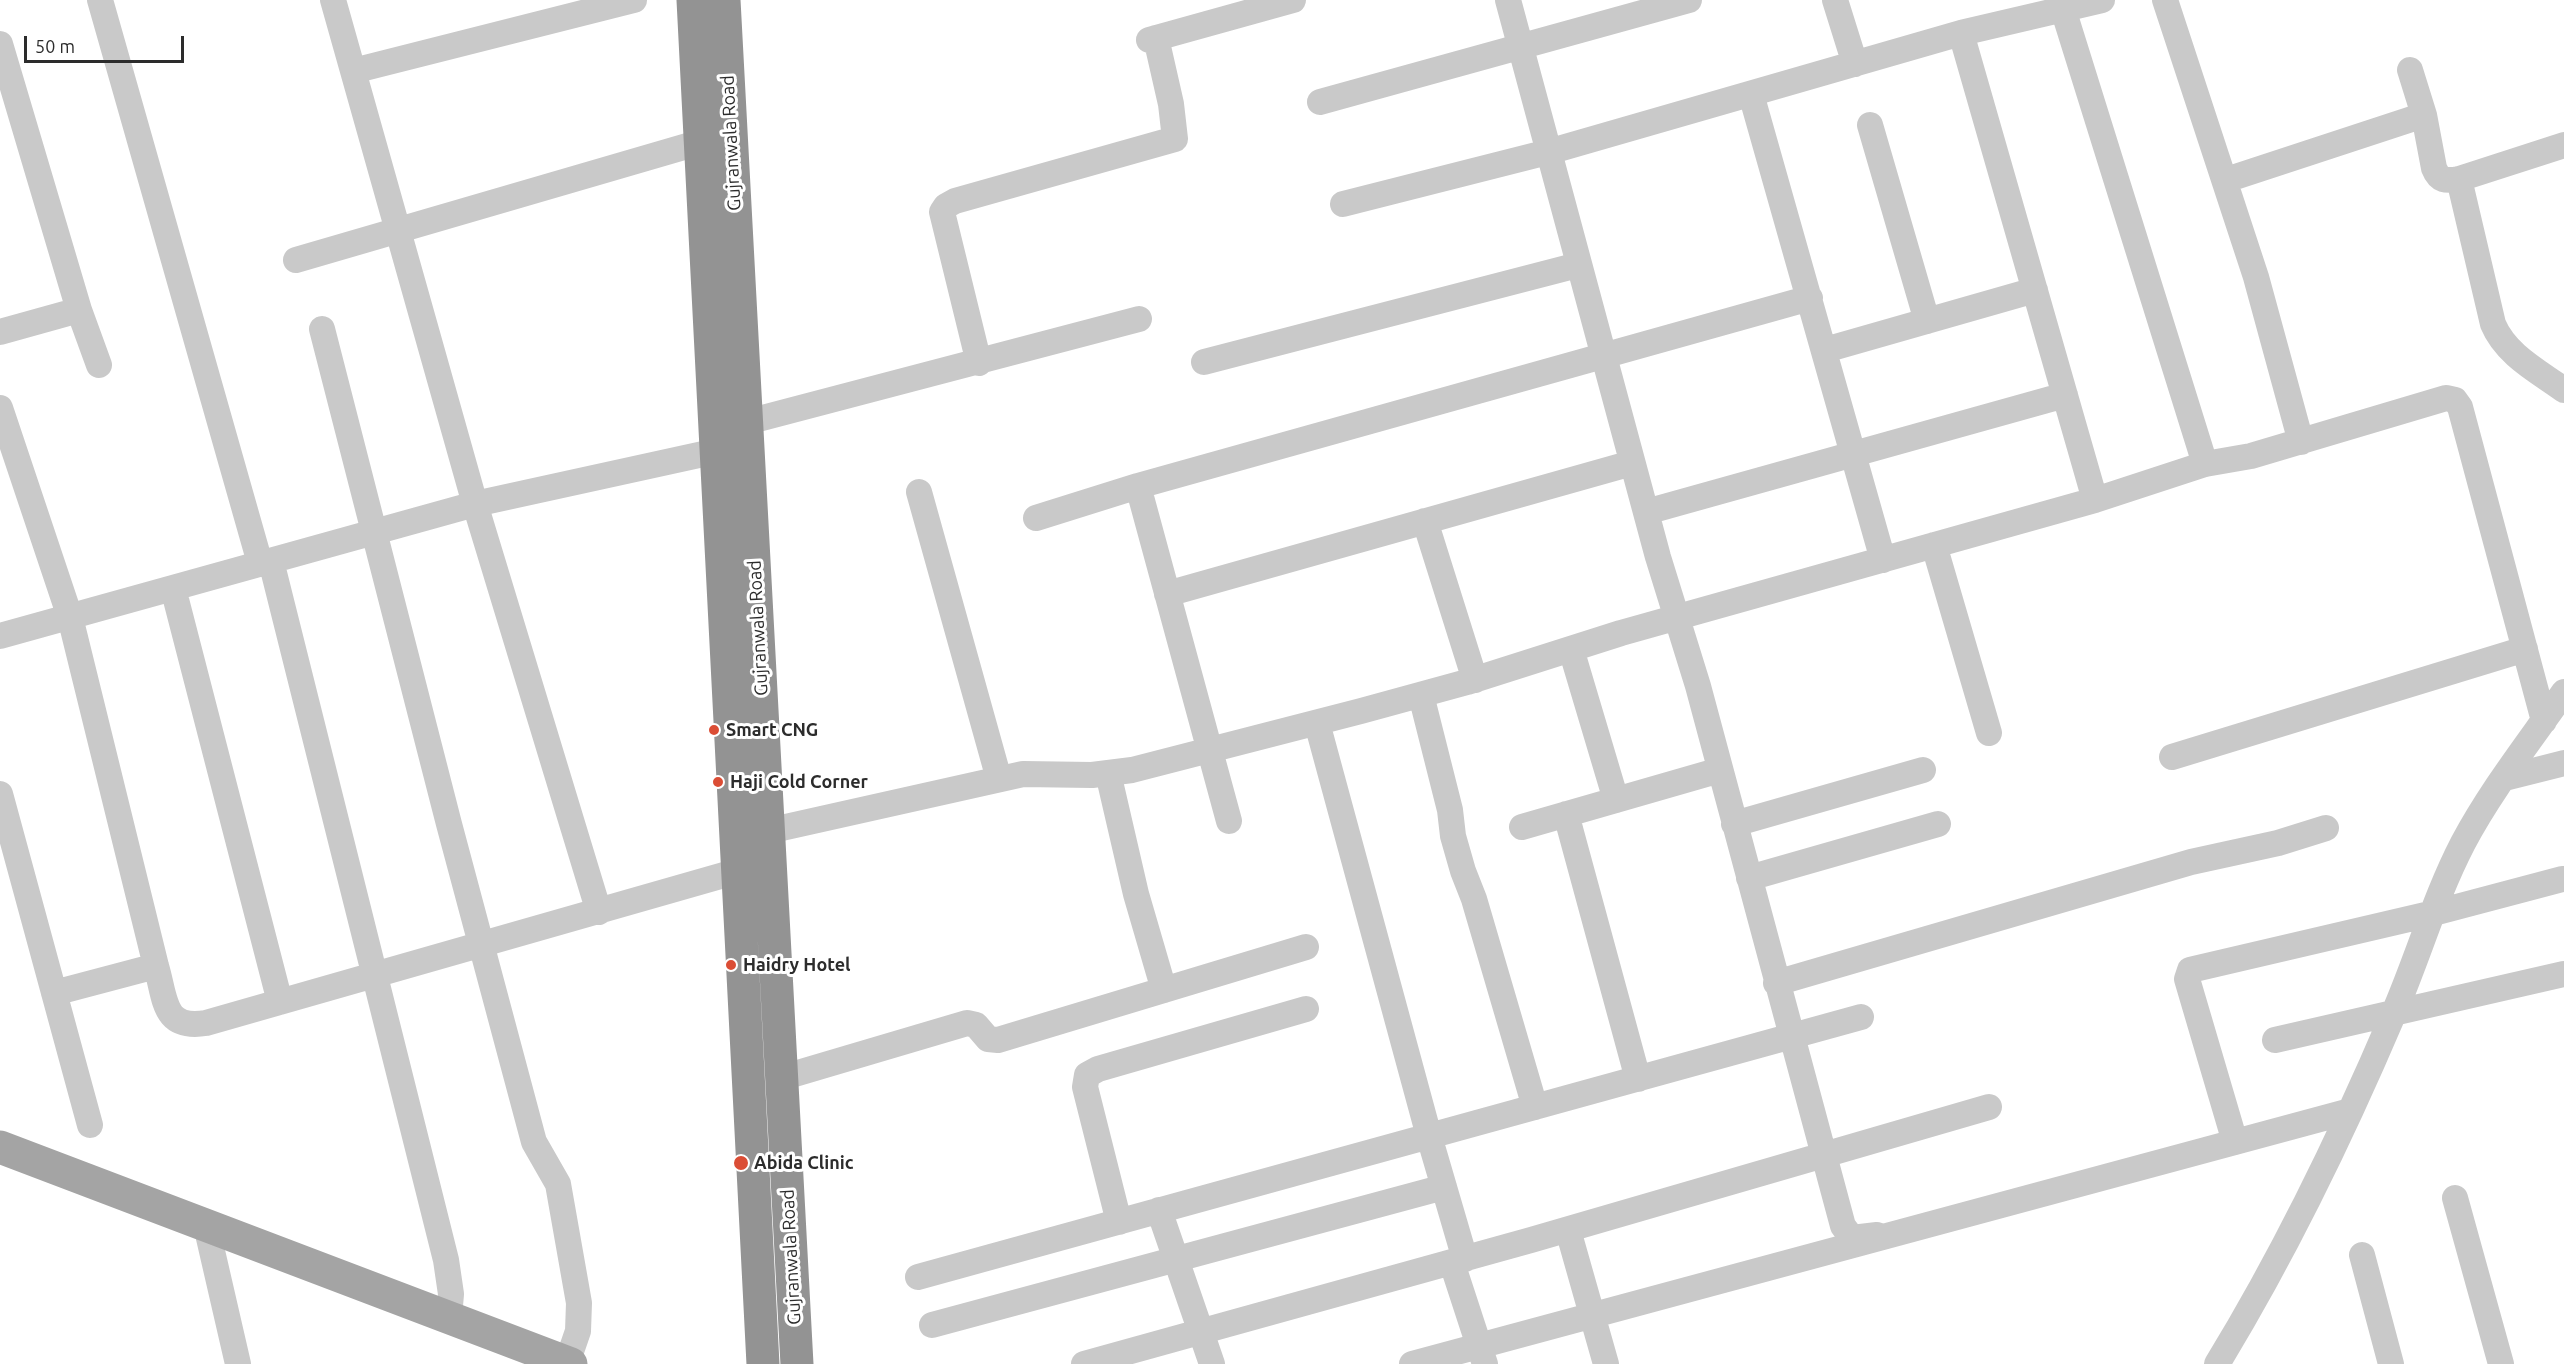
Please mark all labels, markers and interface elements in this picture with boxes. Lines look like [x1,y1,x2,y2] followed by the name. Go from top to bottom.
[27,24,188,62] scale bar
[35,36,75,56] text: 50 m
[717,75,745,211] street label: Gujranwala Road
[744,560,772,696] street label: Gujranwala Road
[726,719,818,741] place label: Smart CNG
[707,723,721,737] marker: Smart CNG
[730,771,868,793] place label: Haji Cold Corner
[711,775,725,789] marker: Haji Cold Corner
[743,954,851,976] place label: Haidry Hotel
[724,958,738,972] marker: Haidry Hotel
[754,1152,854,1174] place label: Abida Clinic
[732,1154,750,1172] marker: Abida Clinic
[777,1189,805,1325] street label: Gujranwala Road

